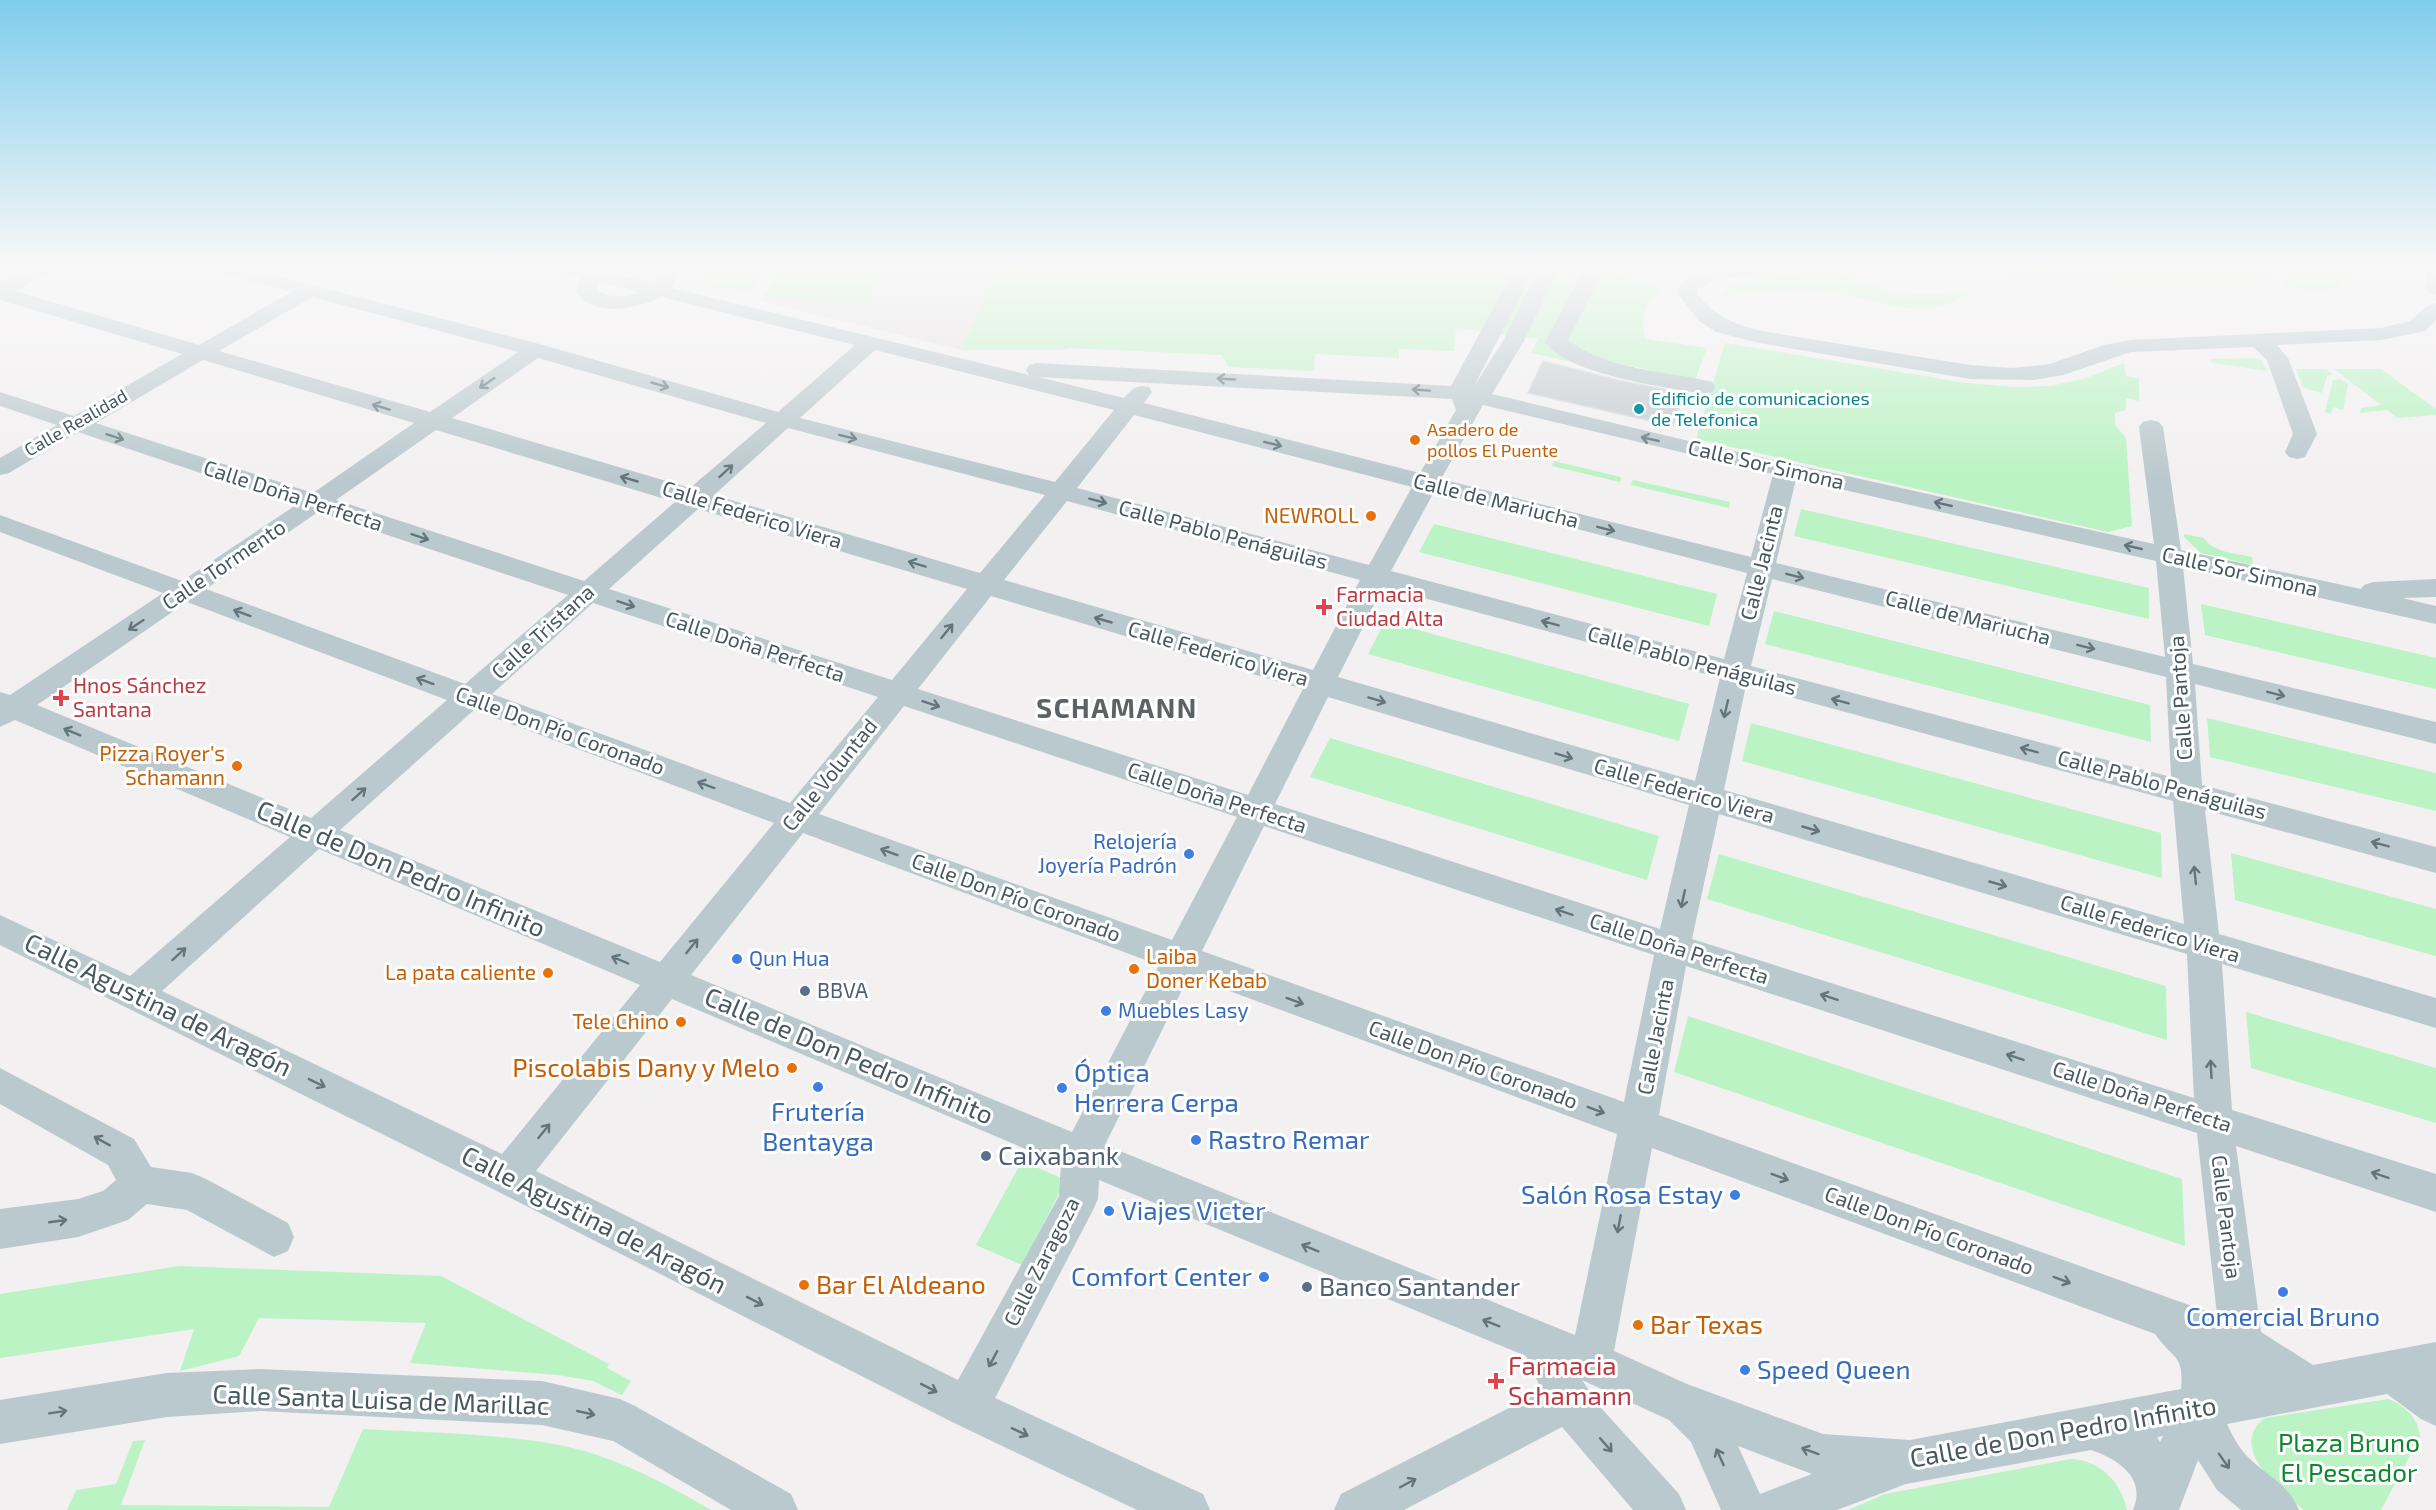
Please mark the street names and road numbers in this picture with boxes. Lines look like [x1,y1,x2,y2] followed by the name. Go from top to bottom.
[20,384,131,461] street label: Calle Realidad
[1686,433,1847,494] street label: Calle Sor Simona
[201,454,386,535] street label: Calle Doña Perfecta
[1411,467,1582,532] street label: Calle de Mariucha
[660,474,845,553] street label: Calle Federico Viera
[1116,494,1331,573] street label: Calle Pablo Penáguilas
[1734,503,1787,623] street label: Calle Jacinta
[157,513,290,614] street label: Calle Tormento
[2160,540,2321,601] street label: Calle Sor Simona
[486,578,598,683] street label: Calle Tristana
[1883,584,2054,649] street label: Calle de Mariucha
[663,605,848,686] street label: Calle Doña Perfecta
[1125,615,1312,690] street label: Calle Federico Viera
[1585,620,1800,699] street label: Calle Pablo Penáguilas
[2163,635,2197,761] street label: Calle Pantoja
[453,680,668,779] street label: Calle Don Pío Coronado
[776,713,882,835] street label: Calle Voluntad
[2055,744,2270,823] street label: Calle Pablo Penáguilas
[1591,752,1778,827] street label: Calle Federico Viera
[1125,756,1310,837] street label: Calle Doña Perfecta
[253,793,551,943] street label: Calle de Don Pedro Infinito
[909,847,1124,946] street label: Calle Don Pío Coronado
[2058,888,2243,967] street label: Calle Federico Viera
[1587,907,1772,988] street label: Calle Doña Perfecta
[20,925,297,1082] street label: Calle Agustina de Aragón
[1631,977,1678,1097] street label: Calle Jacinta
[701,980,999,1130] street label: Calle de Don Pedro Infinito
[1366,1014,1581,1113] street label: Calle Don Pío Coronado
[2050,1055,2235,1136] street label: Calle Doña Perfecta
[457,1138,732,1299] street label: Calle Agustina de Aragón
[2206,1153,2247,1280] street label: Calle Pantoja
[1822,1180,2037,1279] street label: Calle Don Pío Coronado
[998,1193,1084,1330] street label: Calle Zaragoza
[212,1377,550,1420] street label: Calle Santa Luisa de Marillac
[1907,1388,2218,1473] street label: Calle de Don Pedro Infinito

